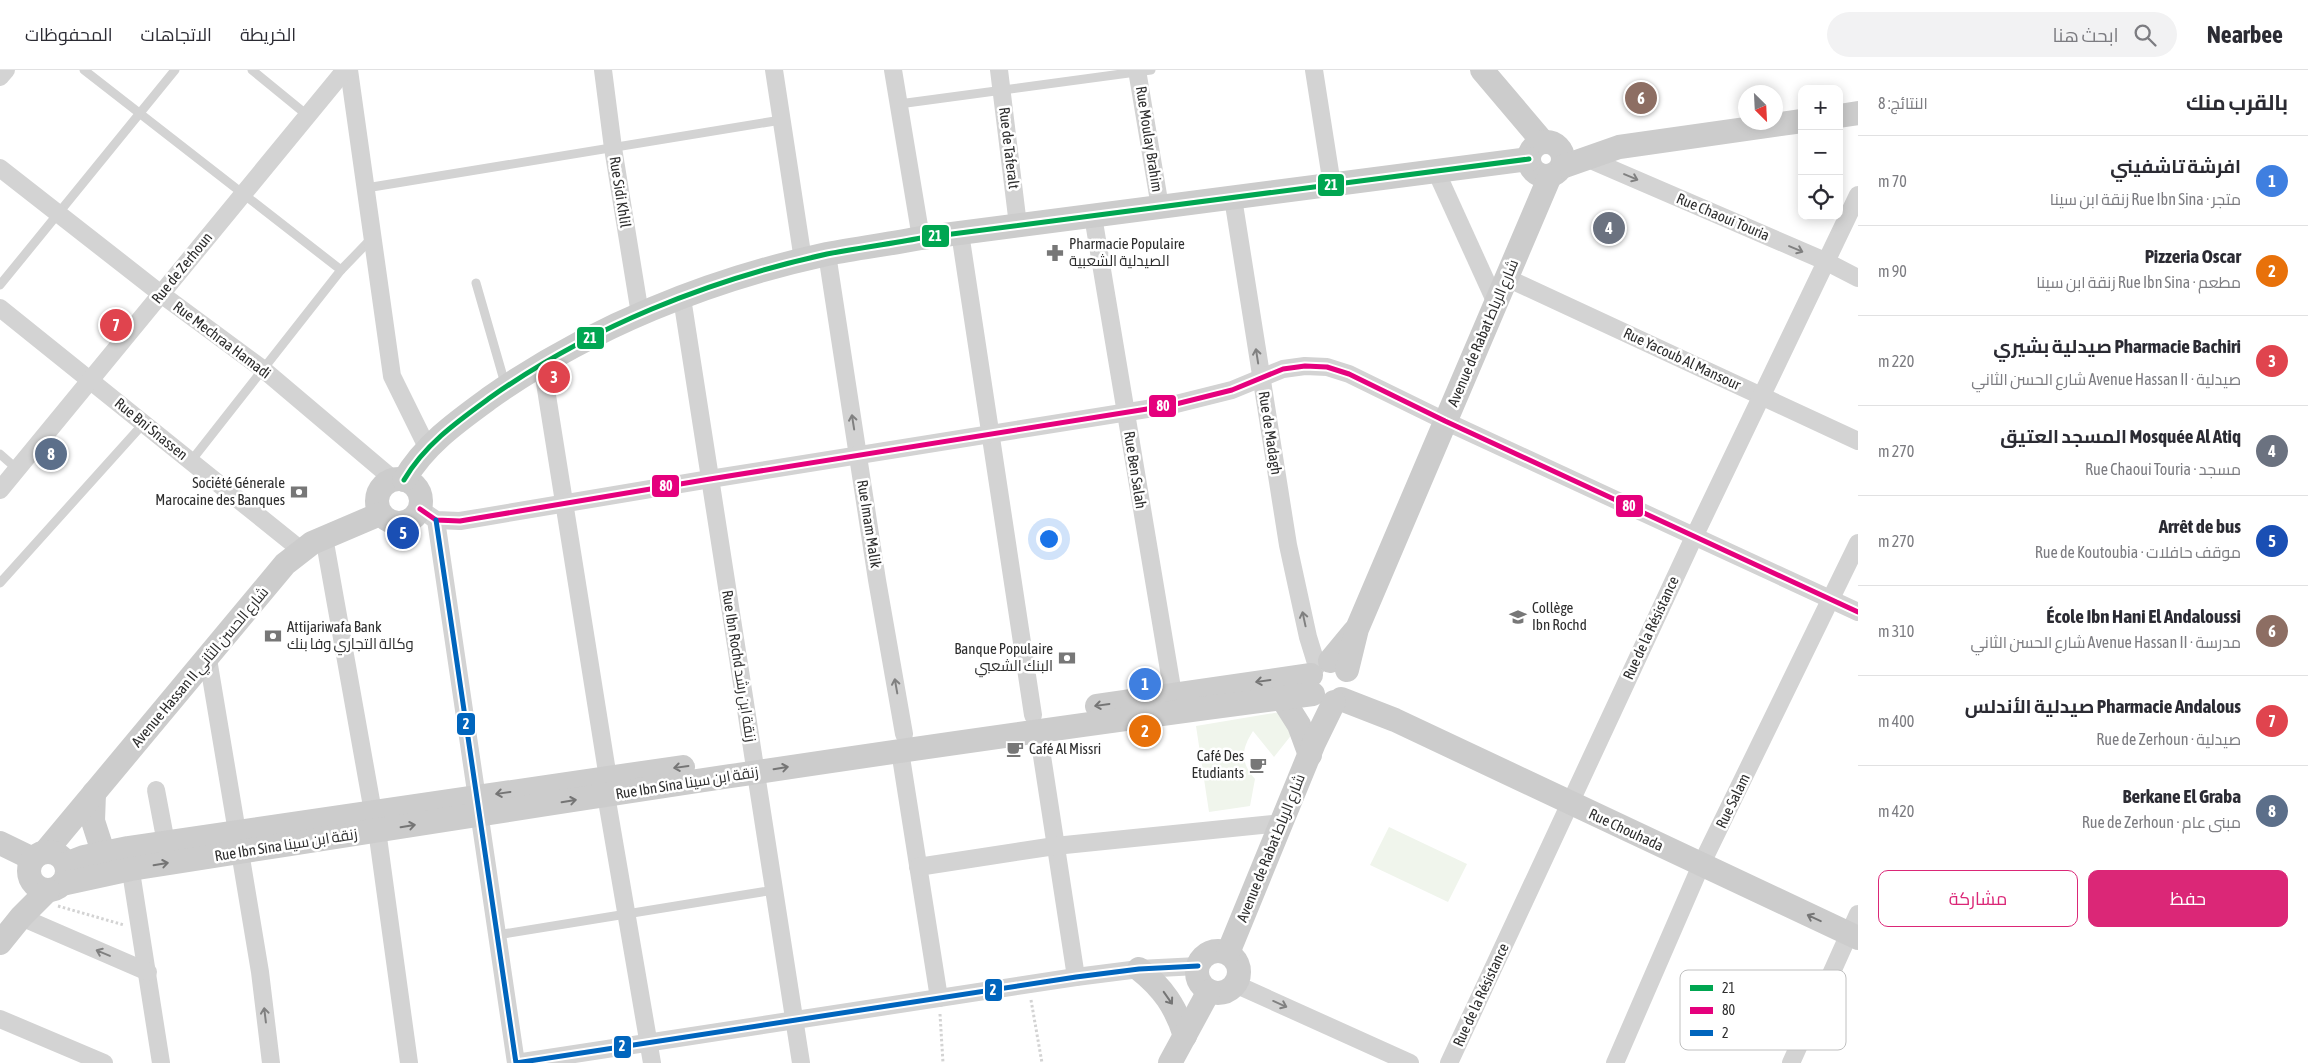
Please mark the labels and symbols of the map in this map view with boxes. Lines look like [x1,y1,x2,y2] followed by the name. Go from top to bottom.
[1625,79,1657,117] pin: 6
[1133,85,1166,193] street label: Rue Moulay Brahim
[1738,85,1783,130] north arrow
[996,106,1023,190] street label: Rue de Taferalt
[606,155,635,229] street label: Rue Sidi Khlil
[1317,173,1345,197] line badge: 21
[1623,173,1638,183] one-way arrow
[1324,177,1338,193] text: 21
[1674,189,1772,244] street label: Rue Chaoui Touria
[1593,209,1625,247] pin: 4
[921,224,950,248] line badge: 21
[928,228,942,244] text: 21
[148,229,215,307] street label: Rue de Zerhoun
[1069,235,1185,269] place label: Pharmacie Populaire الصيدلية الشعبية
[1045,243,1065,263] pharmacy icon: Pharmacie Populaire الصيدلية الشعبية
[1788,244,1803,254] one-way arrow
[1444,257,1524,410] street label: Avenue de Rabat شارع الرباط
[170,297,274,382] street label: Rue Mechraa Hamadi
[100,306,132,344] pin: 7
[1621,324,1744,393] street label: Rue Yacoub Al Mansour
[576,326,605,350] line badge: 21
[583,330,597,346] text: 21
[1252,348,1262,364] one-way arrow
[538,358,570,396] pin: 3
[1255,390,1285,476] street label: Rue de Madagh
[111,394,191,463] street label: Rue Bni Snassen
[1148,394,1177,418] line badge: 80
[1156,398,1170,414] text: 80
[848,414,858,430] one-way arrow
[1121,430,1150,510] street label: Rue Ben Salah
[35,435,67,473] pin: 8
[155,474,285,508] place label: Société Génerale Marocaine des Banques
[651,474,680,498] line badge: 80
[659,478,673,494] text: 80
[854,479,885,570] street label: Rue Imam Malik
[289,482,309,502] bank icon: Société Génerale Marocaine des Banques
[1615,494,1644,518] line badge: 80
[1622,498,1636,514] text: 80
[387,514,419,552] pin: 5
[1036,526,1062,552] your location
[1619,573,1682,682] street label: Rue de la Résistance
[128,583,275,753] street label: Avenue Hassan II شارع الحسن الثاني
[717,589,760,743] street label: Rue Ibn Rochd زنقة ابن رشد
[1532,599,1587,633] place label: Collège Ibn Rochd
[1508,607,1528,627] school or university icon: Collège Ibn Rochd
[1299,612,1308,628] one-way arrow
[287,618,414,656] place label: Attijariwafa Bank وكالة التجاري وفا بنك
[263,626,283,646] bank icon: Attijariwafa Bank وكالة التجاري وفا بنك
[954,640,1053,678] place label: Banque Populaire البنك الشعبي
[1057,648,1077,668] bank icon: Banque Populaire البنك الشعبي
[1129,665,1161,703] pin: 1
[1255,677,1271,687] one-way arrow
[890,678,900,694] one-way arrow
[1094,700,1110,710] one-way arrow
[456,712,476,736] line badge: 2
[1129,712,1161,750] pin: 2
[463,716,470,732] text: 2
[1005,739,1025,759] cafe icon: Café Al Missri
[1029,740,1101,757] place label: Café Al Missri
[1192,747,1244,781] place label: Café Des Etudiants
[1248,755,1268,775] cafe icon: Café Des Etudiants
[674,762,690,772] one-way arrow
[614,763,760,804] street label: Rue Ibn Sina زنقة ابن سينا
[773,763,789,773] one-way arrow
[1233,771,1311,925] street label: Avenue de Rabat شارع الرباط
[1712,771,1753,831] street label: Rue Salam
[496,788,512,798] one-way arrow
[560,795,576,805] one-way arrow
[1586,805,1666,854] street label: Rue Chouhada
[400,820,416,830] one-way arrow
[213,825,359,866] street label: Rue Ibn Sina زنقة ابن سينا
[153,859,169,869] one-way arrow
[1807,912,1822,922] one-way arrow
[1449,940,1512,1049] street label: Rue de la Résistance
[96,947,111,957] one-way arrow
[1680,970,1846,1050] legend
[984,978,1003,1002] line badge: 2
[1722,980,1735,996] text: 21
[990,982,997,998] text: 2
[1163,991,1173,1005] one-way arrow
[1272,1000,1287,1010] one-way arrow
[1722,1002,1736,1018] text: 80
[260,1007,270,1023] one-way arrow
[1722,1025,1729,1041] text: 2
[613,1035,632,1059] line badge: 2
[619,1038,626,1054] text: 2

